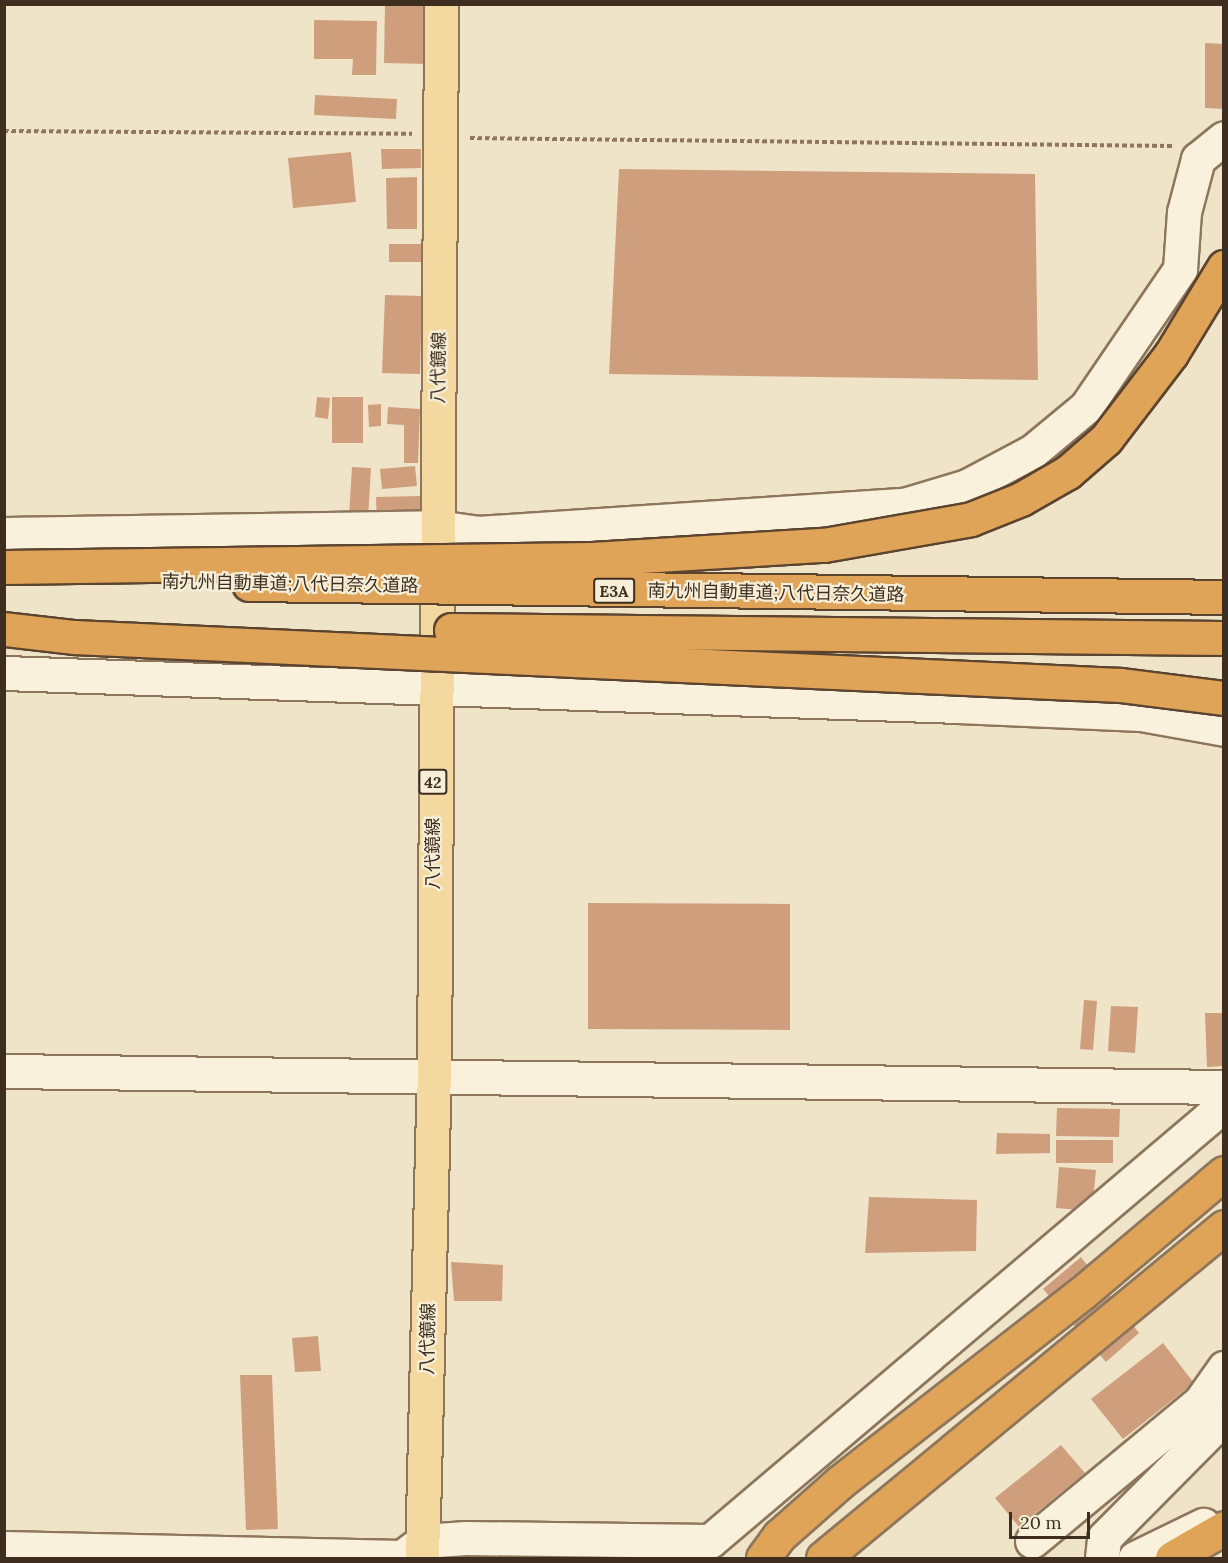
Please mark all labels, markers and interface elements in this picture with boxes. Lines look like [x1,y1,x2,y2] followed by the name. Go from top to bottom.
[428,332,450,404] street label: 八代鏡線
[161,571,419,597] street label: 南九州自動車道;八代日奈久道路
[593,578,635,604] road number: E3A
[647,580,905,606] street label: 南九州自動車道;八代日奈久道路
[418,769,448,795] road number: 42
[422,818,444,890] street label: 八代鏡線
[417,1303,439,1375] street label: 八代鏡線
[1012,1500,1093,1538] scale bar
[1020,1511,1062,1534] text: 20 m

